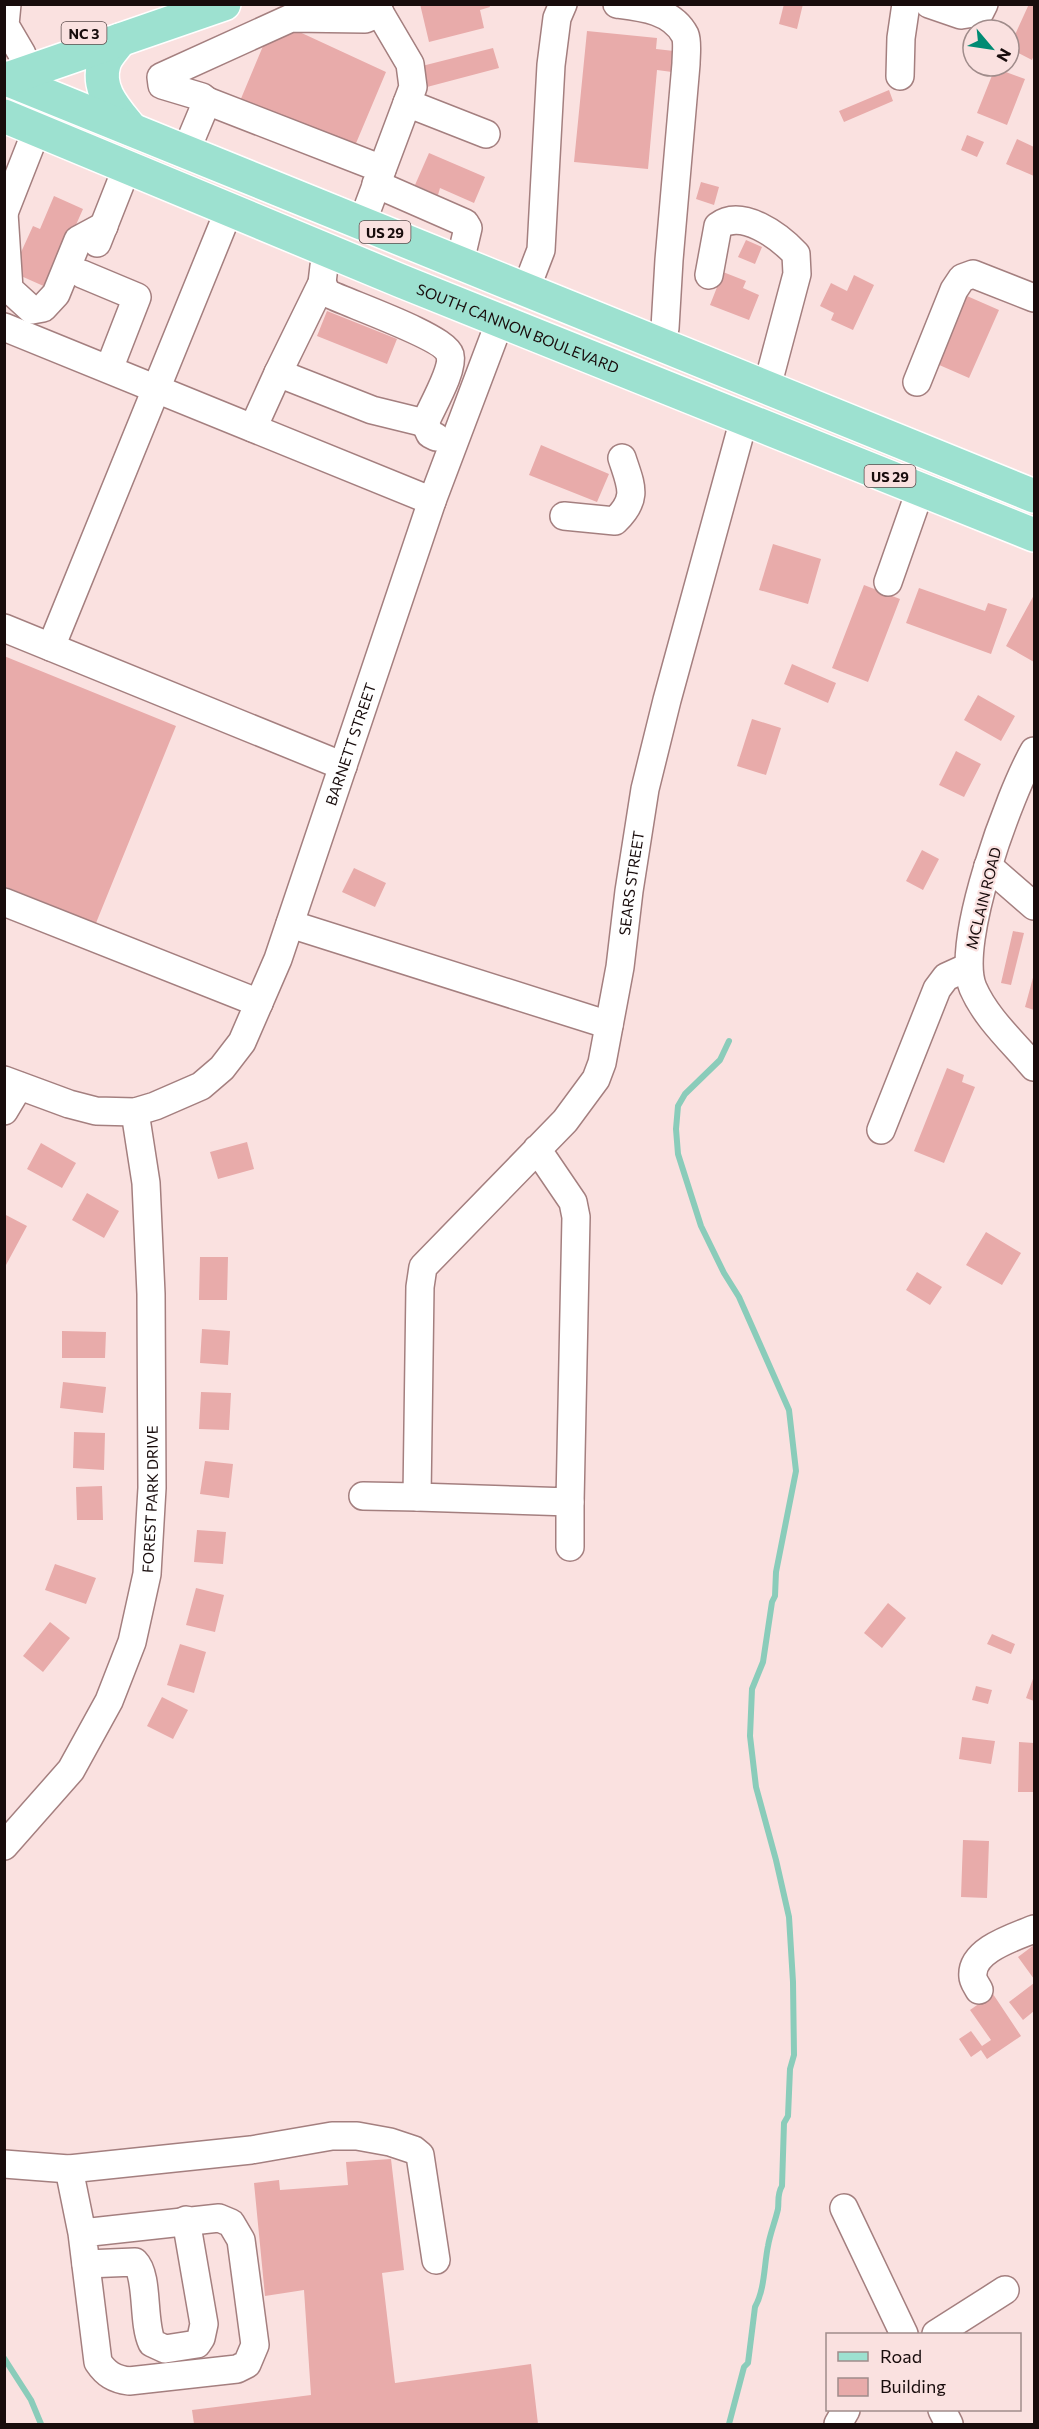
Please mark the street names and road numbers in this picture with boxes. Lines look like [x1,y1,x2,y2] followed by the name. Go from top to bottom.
[62,22,106,44] road number: NC 3
[360,221,410,243] road number: US 29
[414,279,622,377] street label: SOUTH CANNON BOULEVARD
[864,465,916,487] road number: US 29
[321,680,379,808] street label: BARNETT STREET
[615,829,647,936] street label: SEARS STREET
[962,845,1004,951] street label: MCLAIN ROAD
[138,1425,161,1573] street label: FOREST PARK DRIVE

